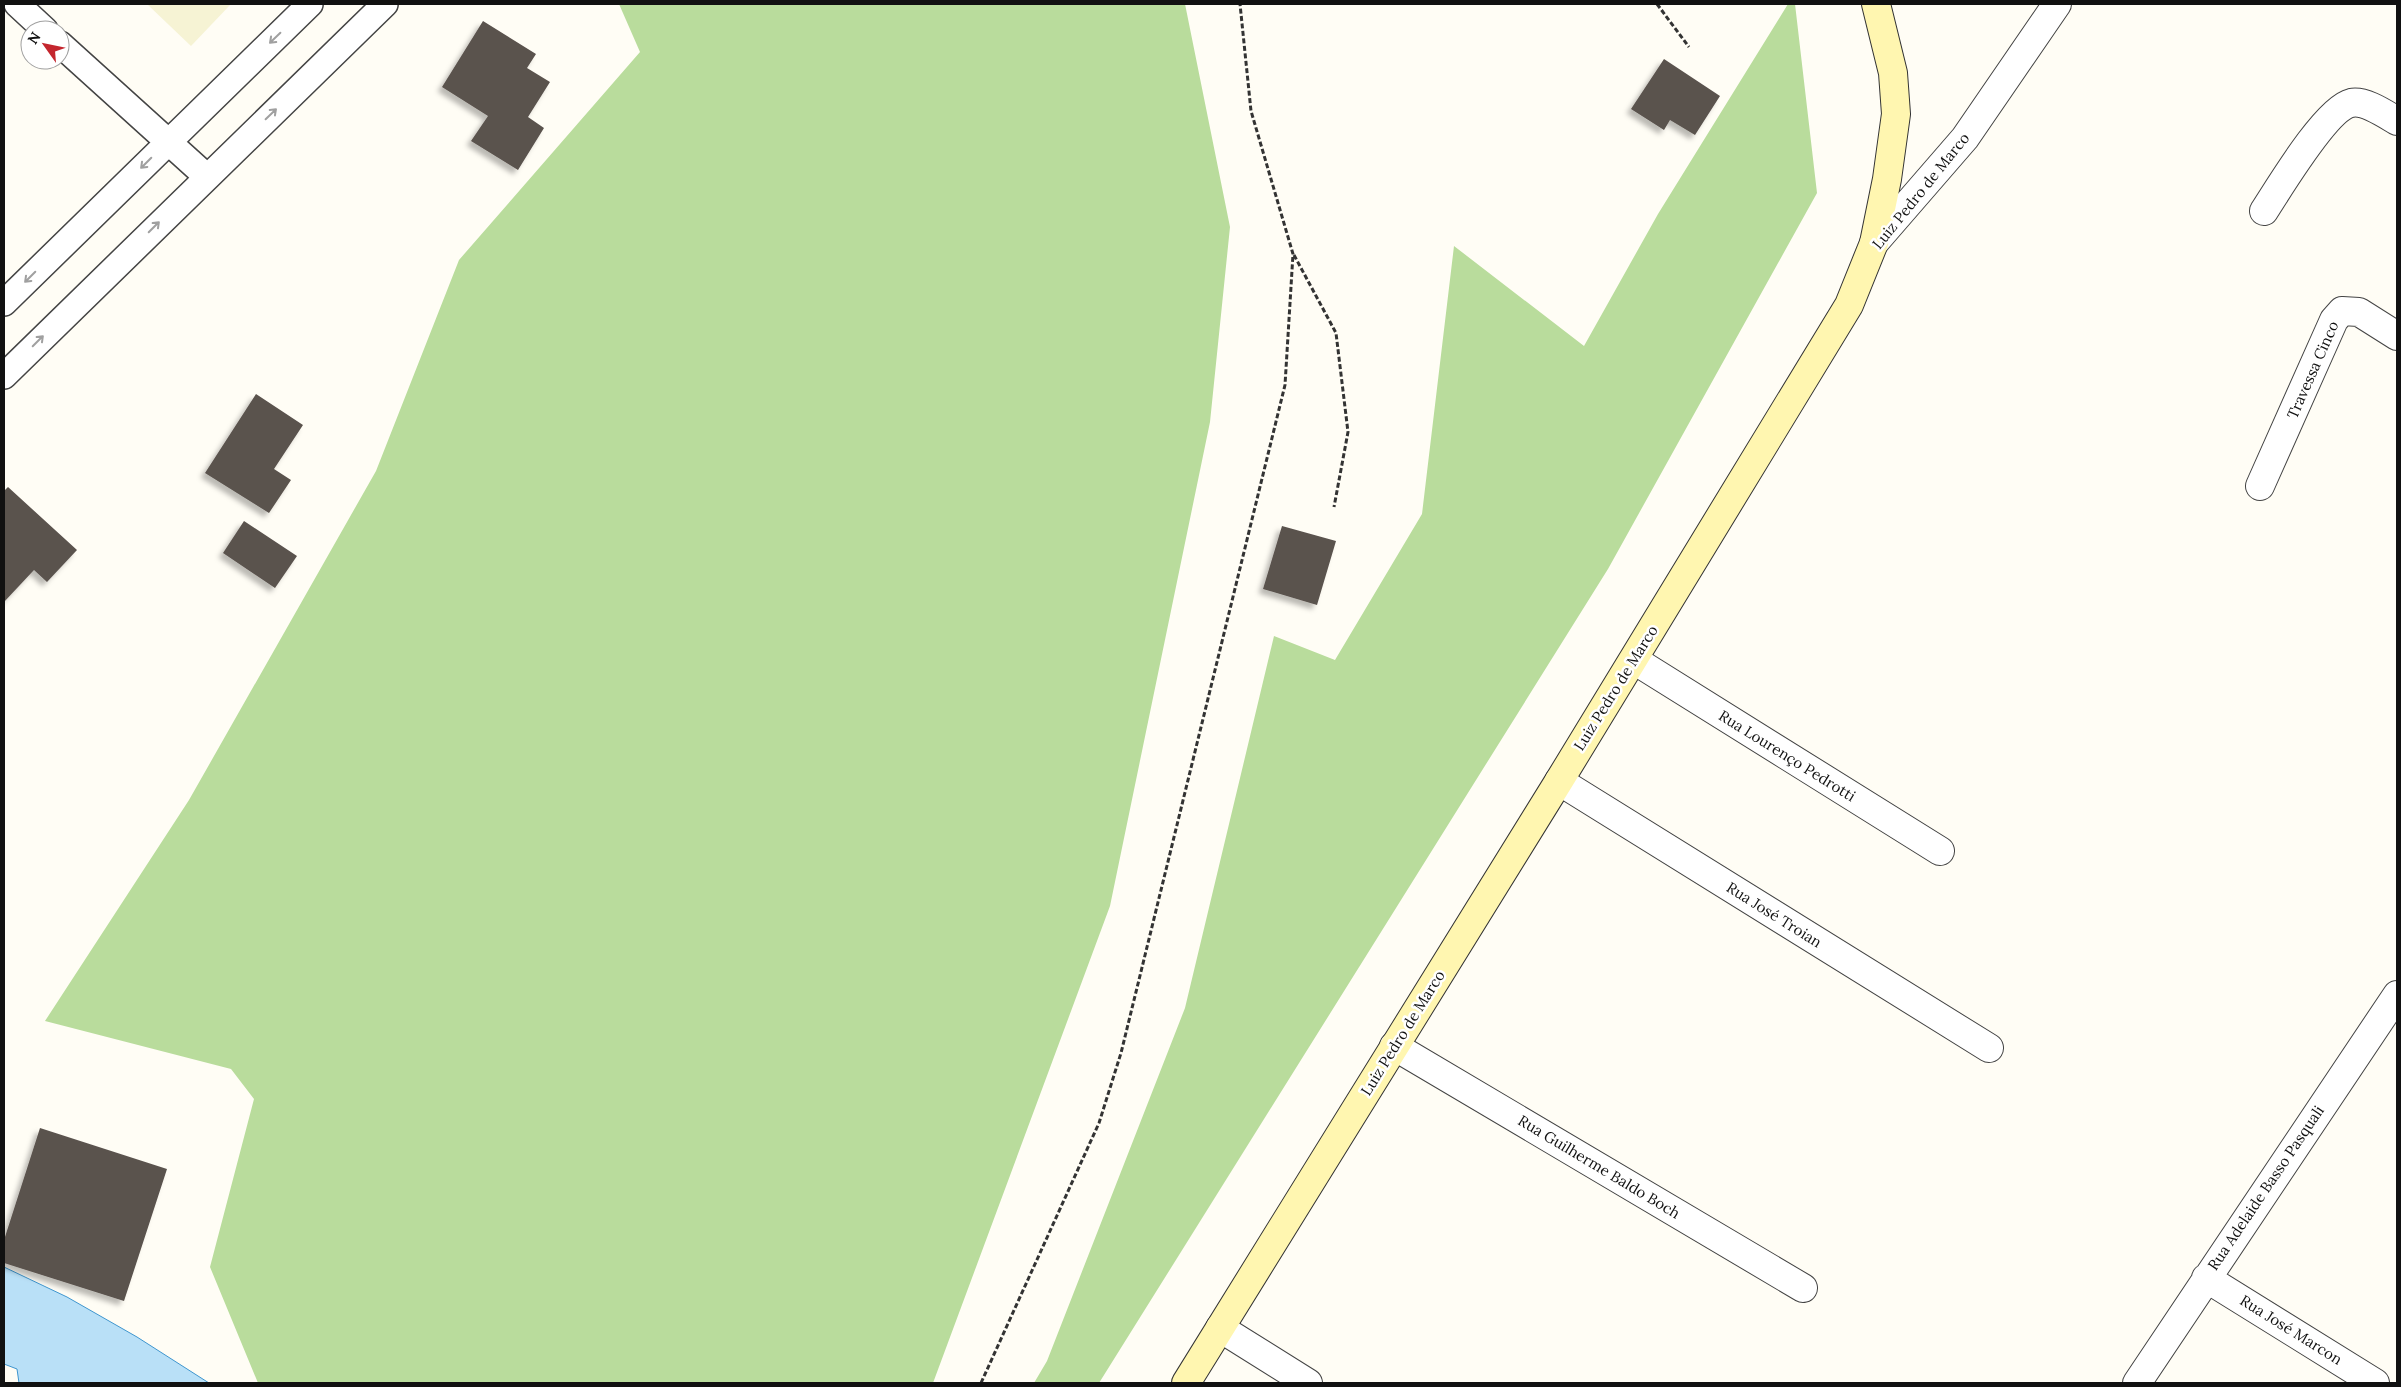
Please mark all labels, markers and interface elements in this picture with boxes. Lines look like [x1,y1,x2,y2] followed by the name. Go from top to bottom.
[20,20,70,70] north arrow
[24,28,45,47] text: N
[269,32,281,44] one-way arrow
[264,108,277,120] one-way arrow
[1868,129,1973,253] street label: Luiz Pedro de Marco
[139,157,152,169] one-way arrow
[148,221,161,233] one-way arrow
[24,271,36,283] one-way arrow
[2283,318,2343,422] street label: Travessa Cinco
[32,335,45,347] one-way arrow
[1569,621,1662,754] street label: Luiz Pedro de Marco
[1715,706,1859,805] street label: Rua Lourenço Pedrotti
[1723,878,1826,952] street label: Rua José Troian
[1356,966,1449,1099] street label: Luiz Pedro de Marco
[2203,1102,2328,1274] street label: Rua Adelaide Basso Pasquali
[1515,1111,1684,1223] street label: Rua Guilherme Baldo Boch
[2237,1291,2346,1369] street label: Rua José Marcon

